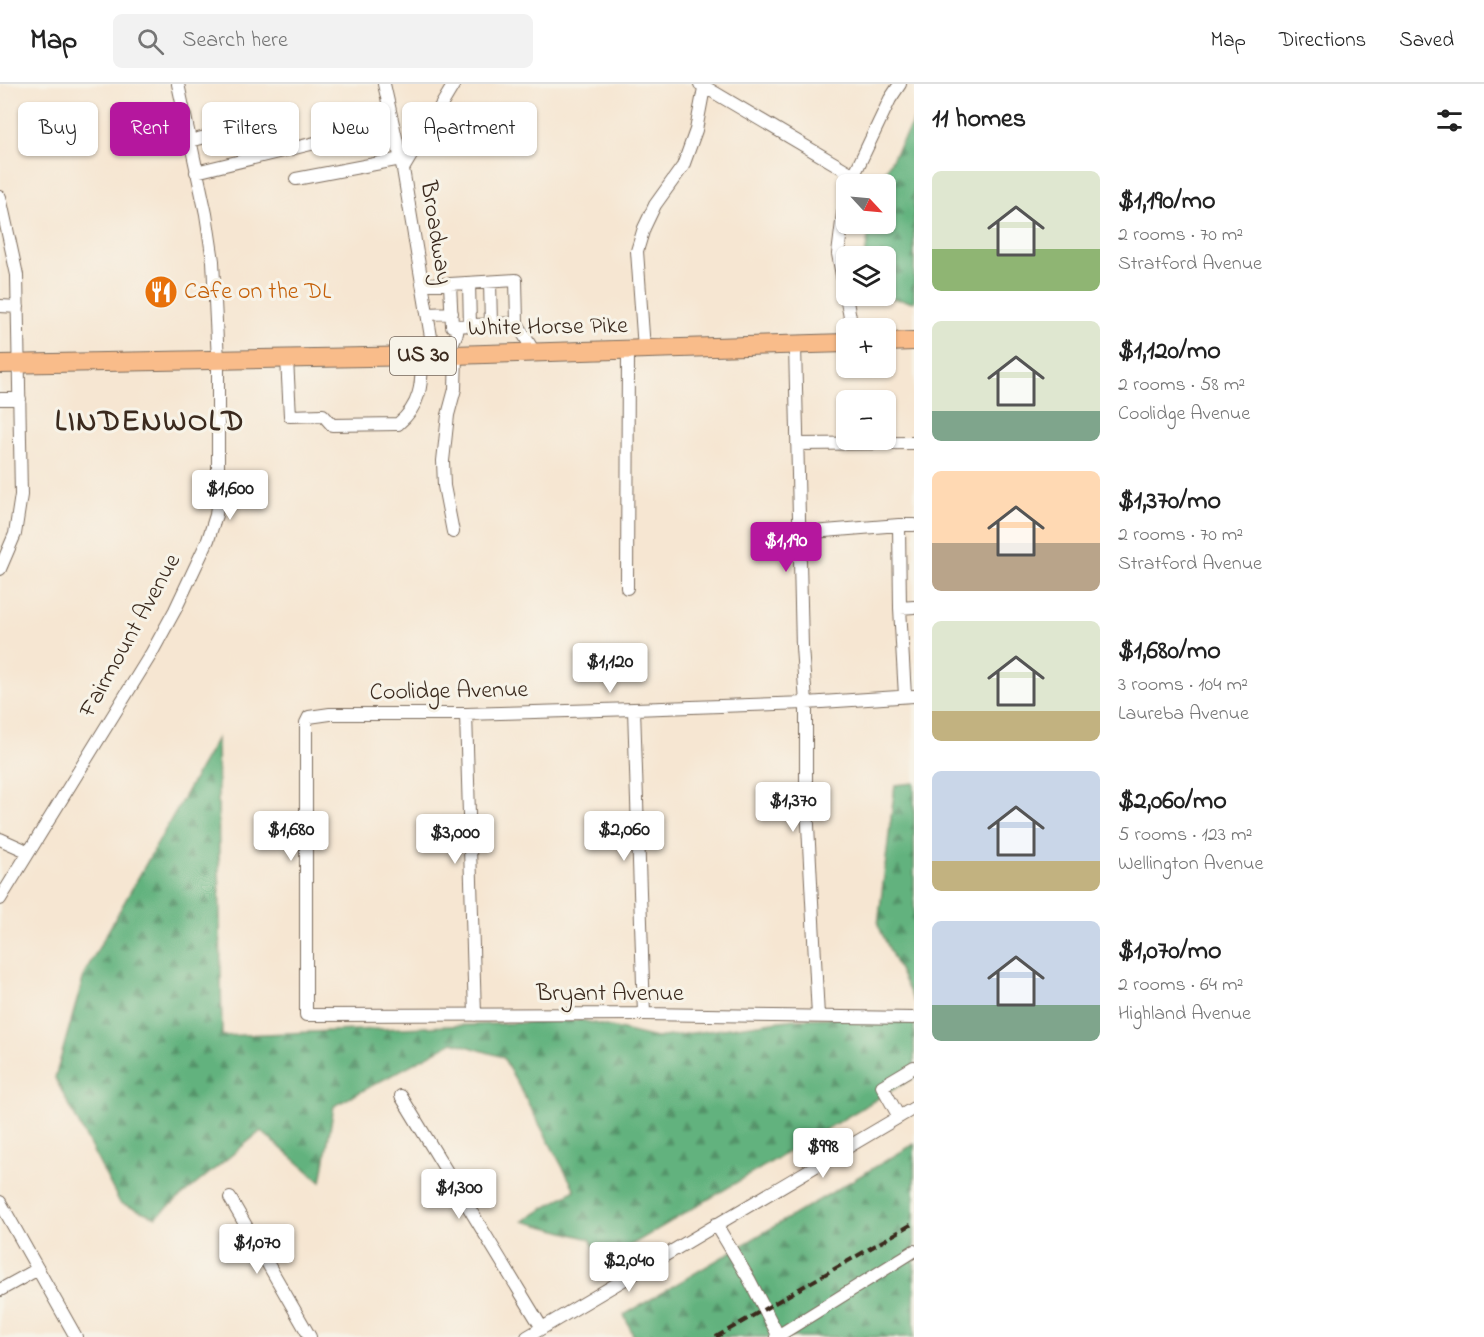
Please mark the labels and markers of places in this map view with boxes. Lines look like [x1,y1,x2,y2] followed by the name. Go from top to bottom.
[143,274,179,310] restaurant icon: Cafe on the DL
[184,275,331,310] place label: Cafe on the DL
[181,470,279,521] pin: $1,600
[737,522,835,573] pin: $1,190
[561,643,659,694] pin: $1,120
[744,782,842,833] pin: $1,370
[242,811,340,862] pin: $1,680
[575,811,673,862] pin: $2,060
[406,814,504,865] pin: $3,000
[787,1128,859,1179] pin: $998
[410,1169,508,1220] pin: $1,300
[208,1224,306,1275] pin: $1,070
[580,1242,678,1293] pin: $2,040

